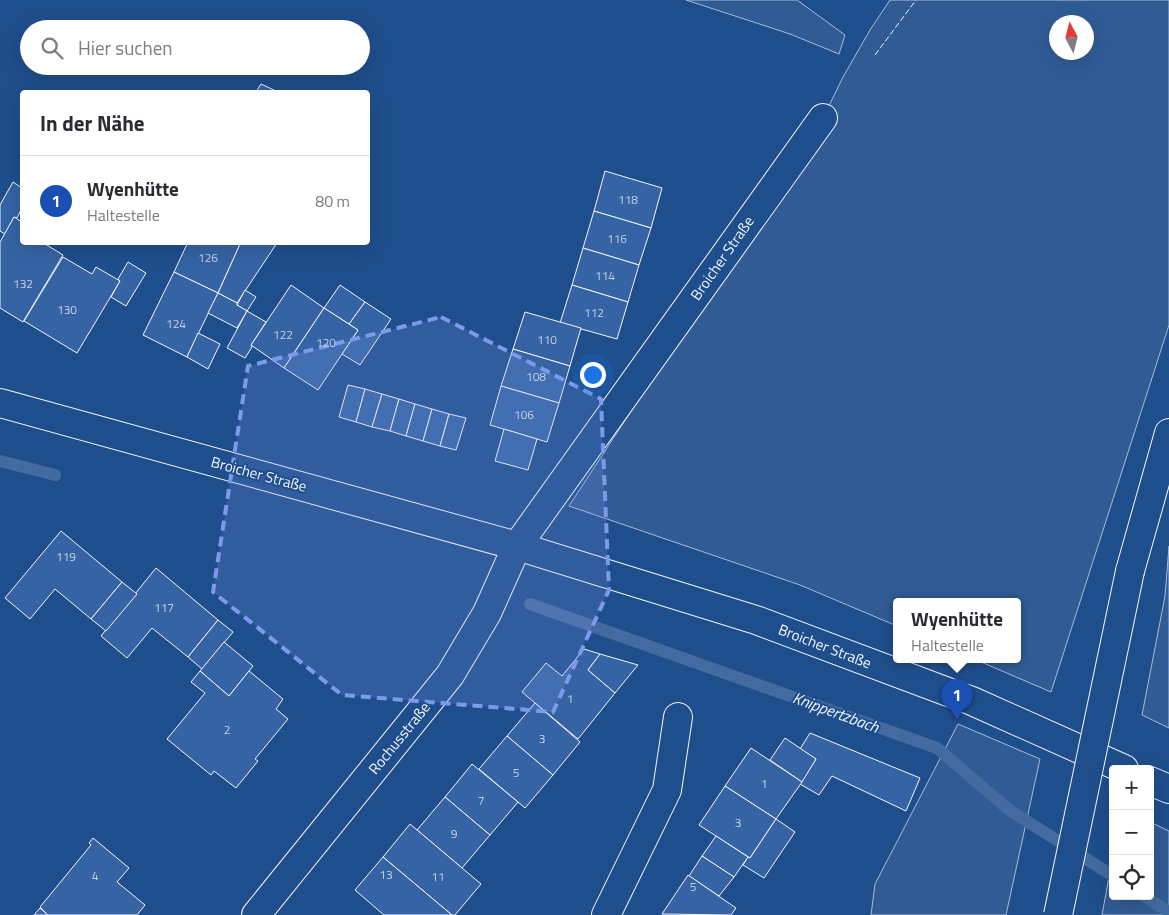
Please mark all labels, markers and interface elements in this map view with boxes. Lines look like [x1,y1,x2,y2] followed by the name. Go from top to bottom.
[1049,15,1094,60] north arrow
[20,20,370,75] search box
[78,33,173,62] text: Hier suchen
[38,34,66,62] icon: search
[40,107,145,139] text: In der Nähe
[87,174,179,203] text: Wyenhütte
[52,189,60,213] text: 1
[315,189,350,213] text: 80 m
[618,190,638,209] house number: 118
[87,203,160,227] text: Haltestelle
[684,211,760,305] street label: Broicher Straße
[607,229,627,248] house number: 116
[198,248,218,267] house number: 126
[595,266,615,285] house number: 114
[13,274,33,293] house number: 132
[57,300,77,319] house number: 130
[584,303,604,322] house number: 112
[166,314,186,333] house number: 124
[273,325,293,344] house number: 122
[537,330,557,349] house number: 110
[316,333,336,352] house number: 120
[580,362,606,388] your location
[526,367,546,386] house number: 108
[514,405,534,424] house number: 106
[209,450,309,498] street label: Broicher Straße
[56,547,76,566] house number: 119
[154,598,174,617] house number: 117
[893,598,1021,663] popup
[911,604,1003,633] text: Wyenhütte
[775,618,875,674] street label: Broicher Straße
[911,633,984,657] text: Haltestelle
[941,679,973,720] pin: 1
[789,685,883,739] water label: Knippertzbach
[567,689,573,708] house number: 1
[362,697,436,779] street label: Rochusstraße
[224,720,230,739] house number: 2
[539,729,545,748] house number: 3
[513,763,520,782] house number: 5
[1109,765,1154,900] map controls
[1109,765,1154,810] button: +
[761,774,767,793] house number: 1
[478,791,484,810] house number: 7
[1109,810,1154,855] button: −
[735,813,741,832] house number: 3
[451,824,458,843] house number: 9
[1109,855,1154,900] button: locate
[379,865,393,884] house number: 13
[92,866,99,885] house number: 4
[431,867,445,886] house number: 11
[690,877,697,896] house number: 5

